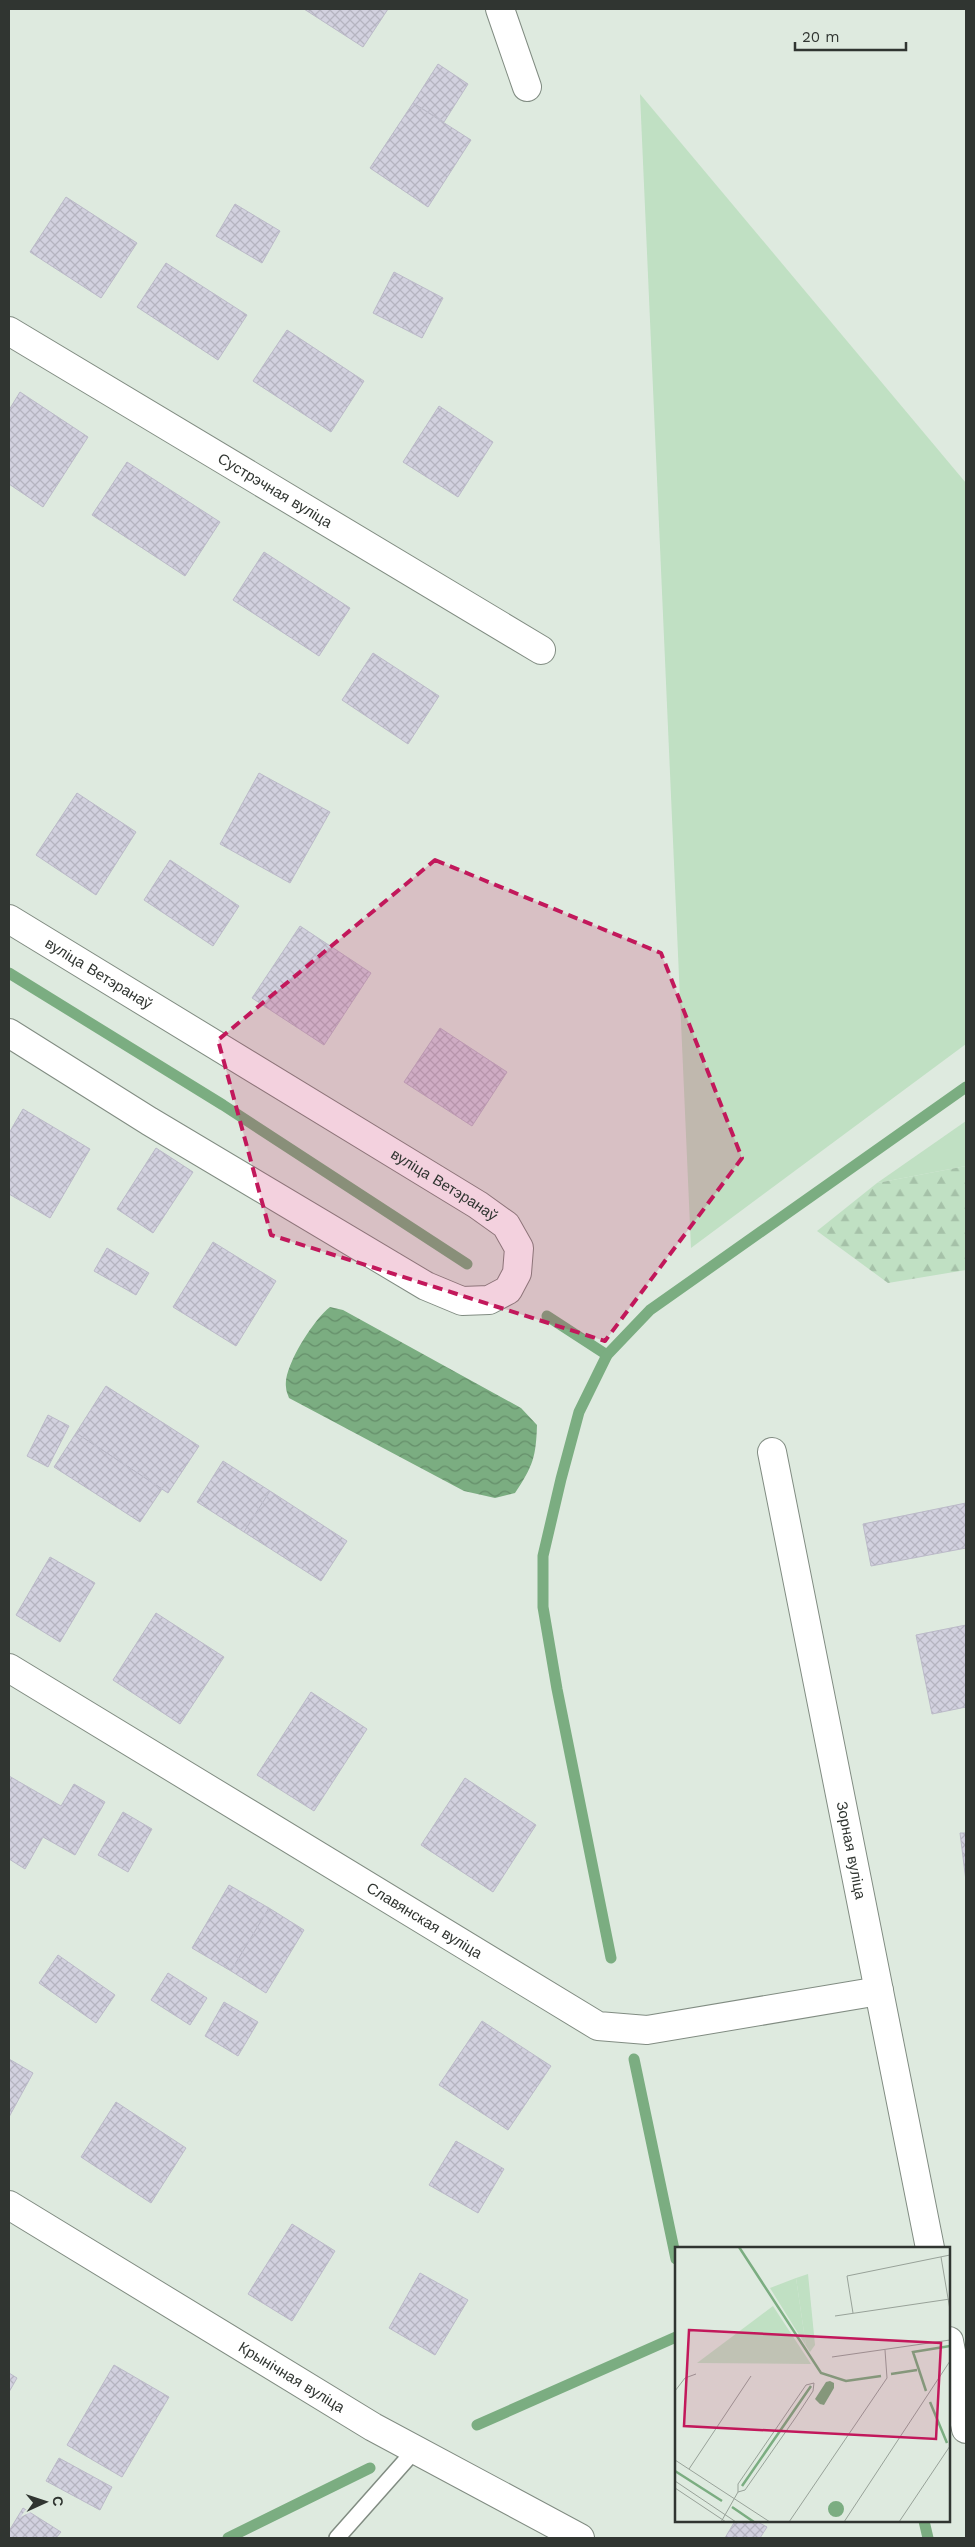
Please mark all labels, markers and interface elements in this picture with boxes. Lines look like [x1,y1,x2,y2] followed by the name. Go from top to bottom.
[795,20,906,52] scale bar
[802,28,840,46] text: 20 m
[214,449,336,532] street label: Сустрэчная вуліца
[42,934,156,1013] street label: вуліца Ветэранаў
[388,1145,501,1225] street label: вуліца Ветэранаў
[833,1800,870,1901] street label: Зорная вуліца
[363,1878,486,1963] street label: Славянская вуліца
[675,2247,950,2522] inset map
[235,2338,349,2417] street label: Крынічная вуліца
[20,2477,70,2527] north arrow
[50,2496,66,2507] text: С

